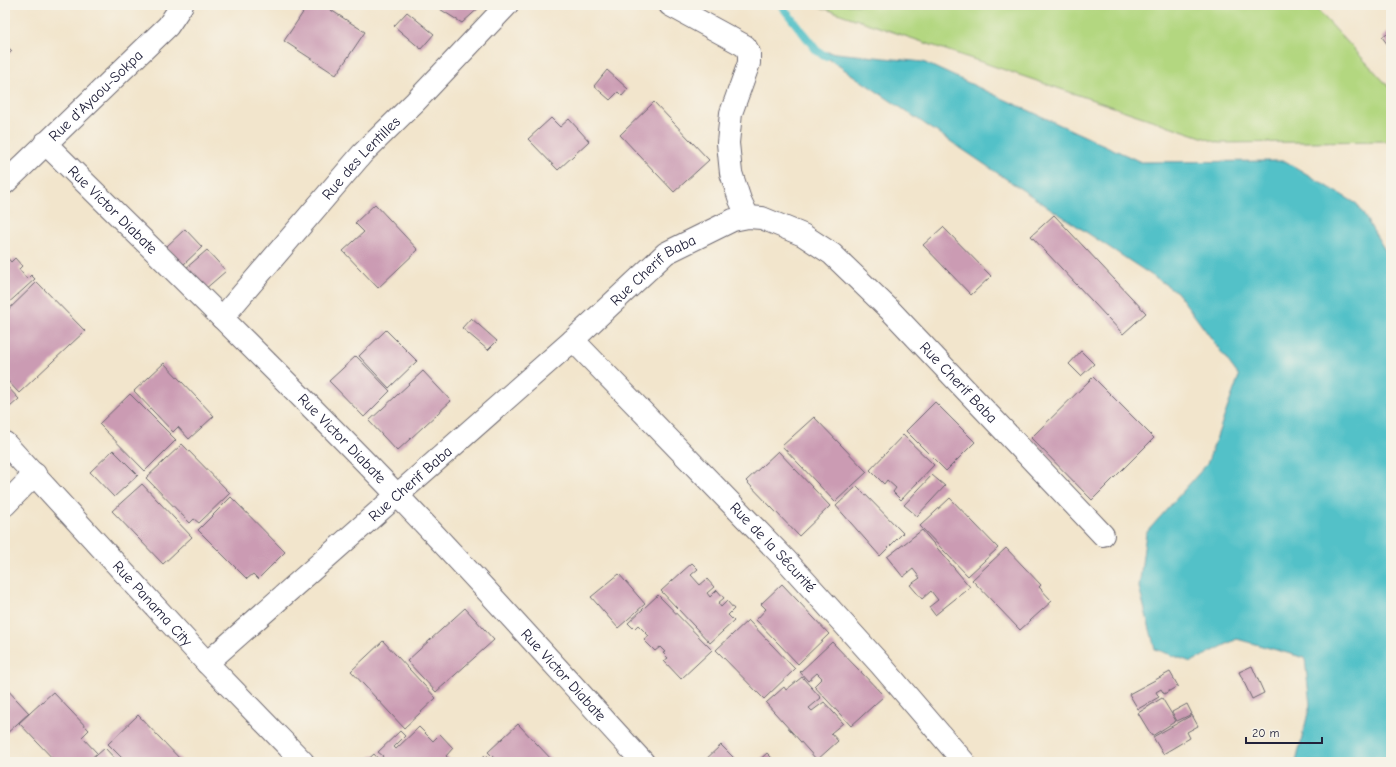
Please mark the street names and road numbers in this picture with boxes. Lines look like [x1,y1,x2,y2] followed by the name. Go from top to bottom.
[45,46,147,145] street label: Rue d'Ayaou-Sokpa
[318,113,404,203] street label: Rue des Lentilles
[64,162,161,258] street label: Rue Victor Diabate
[606,231,699,310] street label: Rue Cherif Baba
[916,338,1001,427] street label: Rue Cherif Baba
[294,390,390,487] street label: Rue Victor Diabate
[365,442,456,525] street label: Rue Cherif Baba
[726,499,820,596] street label: Rue de la Sécurité
[109,557,196,650] street label: Rue Panama City
[517,625,610,725] street label: Rue Victor Diabate

